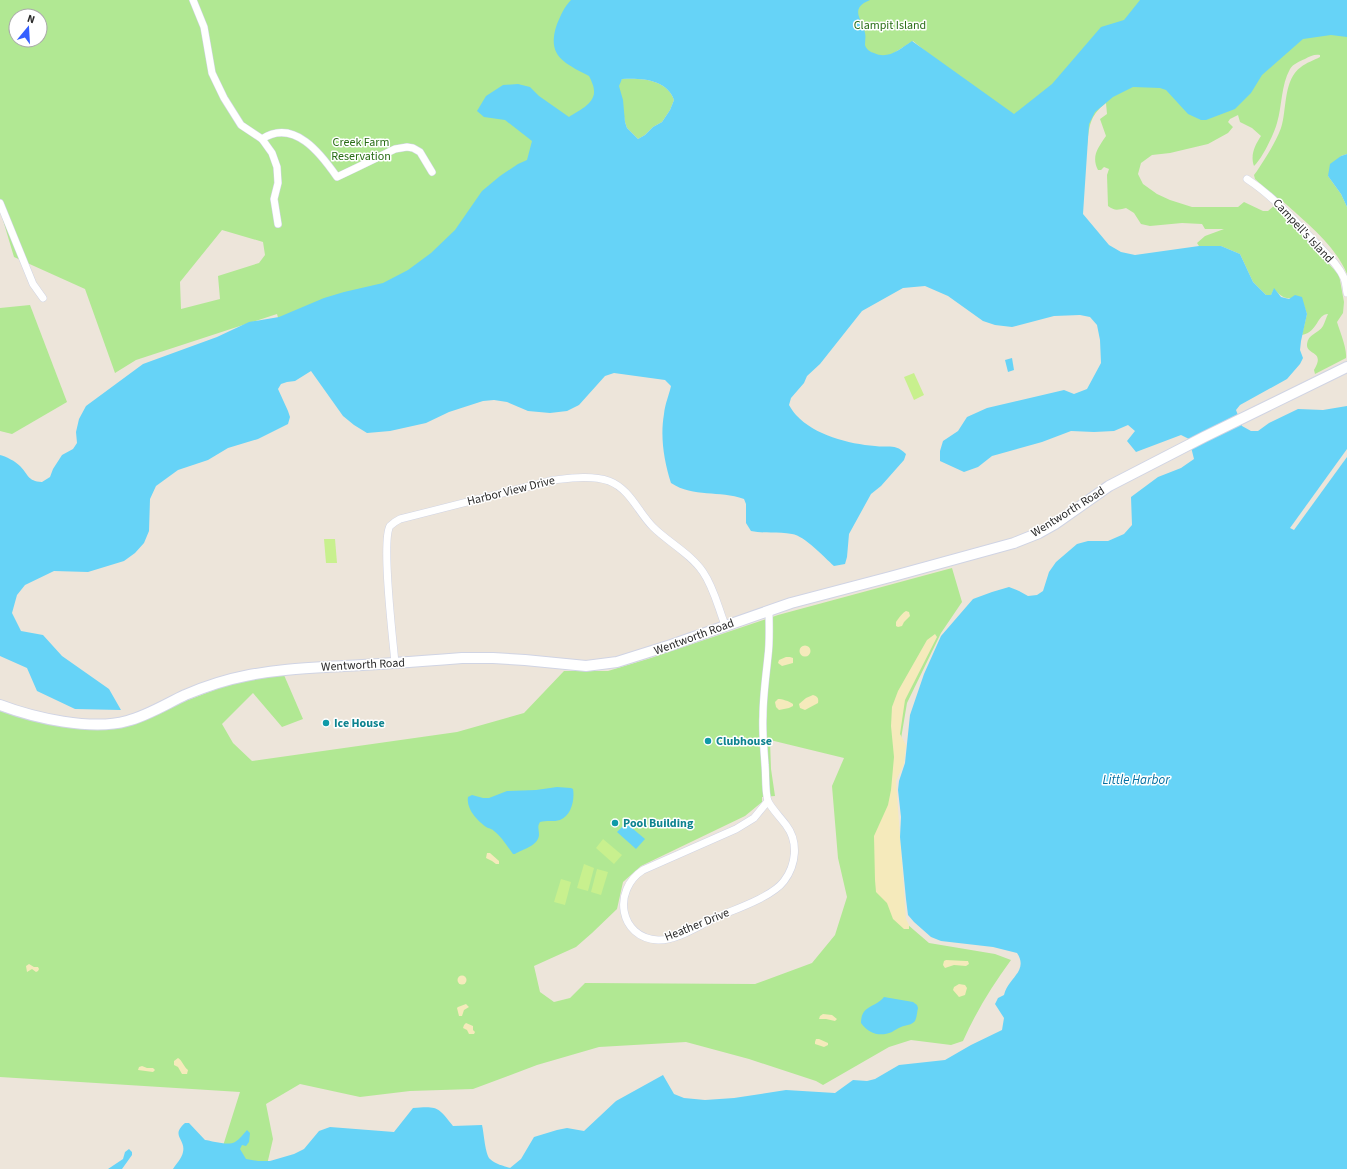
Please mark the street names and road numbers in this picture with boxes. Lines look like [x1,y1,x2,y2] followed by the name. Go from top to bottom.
[1269,195,1337,267] street label: Campell's Island
[465,472,557,510] street label: Harbor View Drive
[1028,483,1108,541] street label: Wentworth Road
[652,615,736,659] street label: Wentworth Road
[321,654,405,676] street label: Wentworth Road
[662,904,732,946] street label: Heather Drive

